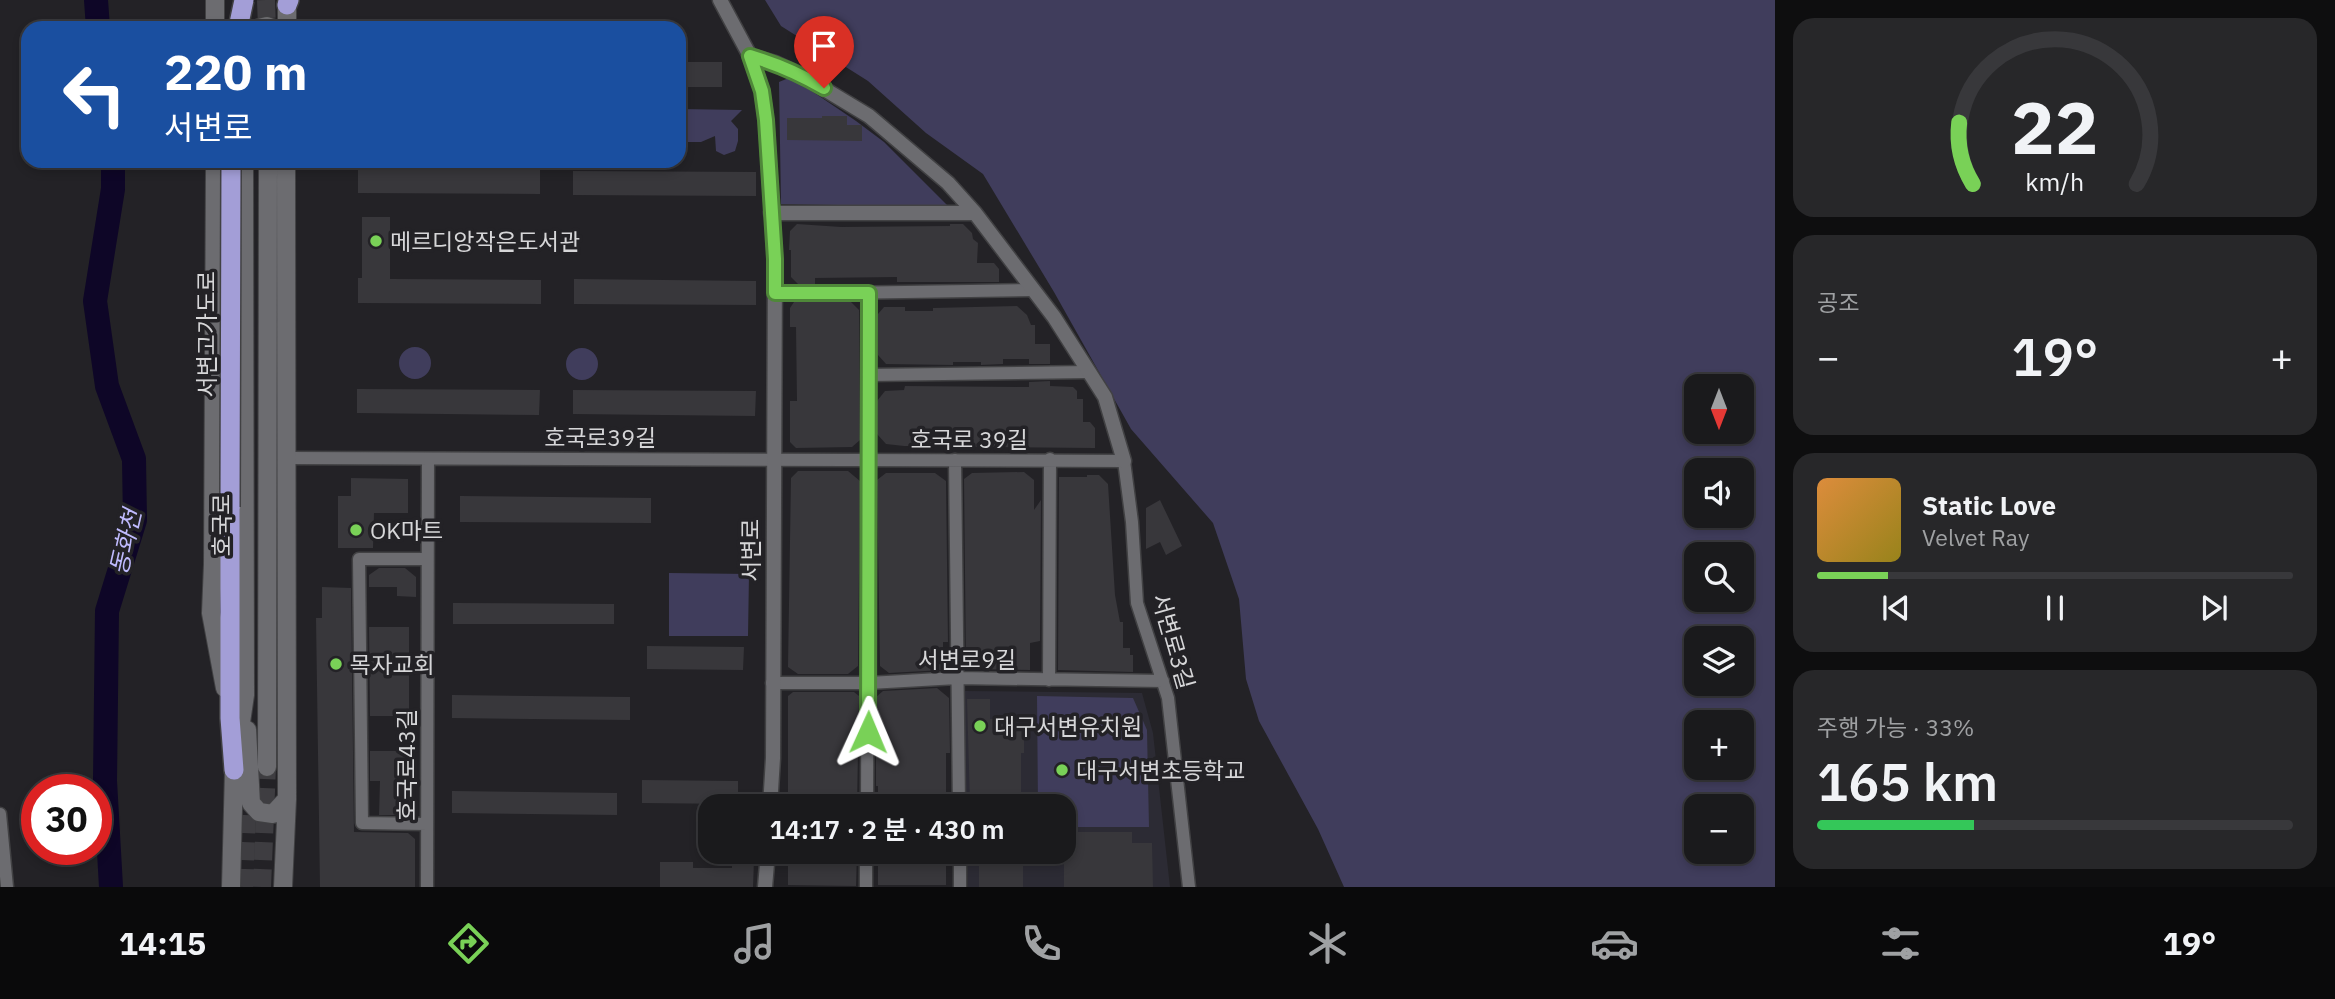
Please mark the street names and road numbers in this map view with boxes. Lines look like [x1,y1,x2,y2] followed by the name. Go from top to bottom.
[191,271,221,397] street label: 서변고가도로
[544,422,656,452] street label: 호국로39길
[910,424,1028,454] street label: 호국로 39길
[206,493,236,557] street label: 호국로
[735,518,765,582] street label: 서변로
[1146,590,1202,692] street label: 서변로3길
[918,644,1016,674] street label: 서변로9길
[391,709,421,821] street label: 호국로43길

